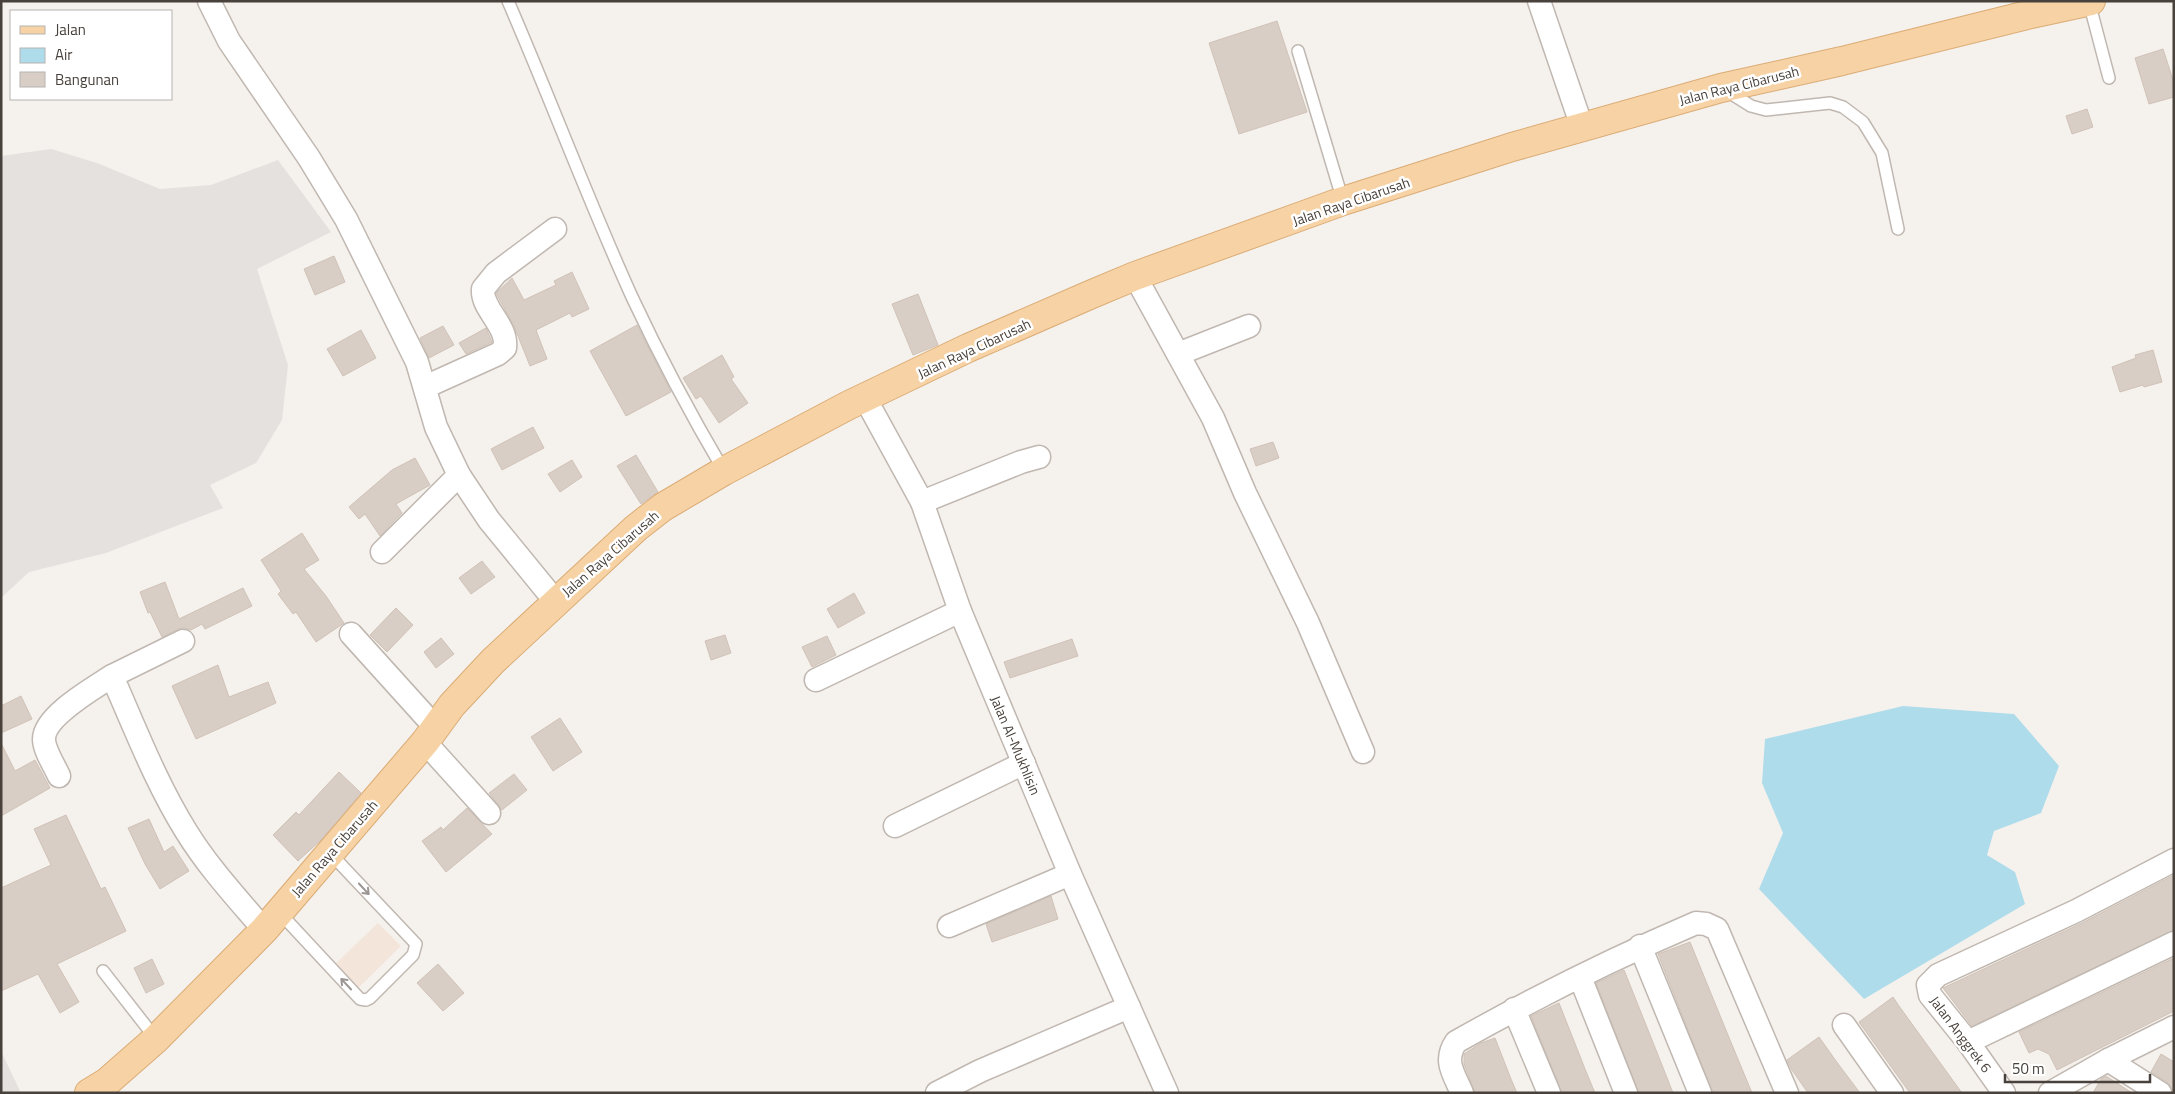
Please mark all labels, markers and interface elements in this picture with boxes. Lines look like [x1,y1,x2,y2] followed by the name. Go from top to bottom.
[10,10,172,100] legend
[55,18,86,41] text: Jalan
[55,43,72,66] text: Air
[1677,60,1801,110] street label: Jalan Raya Cibarusah
[55,68,119,91] text: Bangunan
[1290,171,1412,231] street label: Jalan Raya Cibarusah
[914,313,1034,383] street label: Jalan Raya Cibarusah
[557,505,663,601] street label: Jalan Raya Cibarusah
[986,692,1046,798] street label: Jalan Al-Mukhlisin
[286,795,382,901] street label: Jalan Raya Cibarusah
[358,882,370,895] one-way arrow
[340,978,352,990] one-way arrow
[1925,991,1997,1077] street label: Jalan Anggrek 6
[2005,1052,2150,1084] scale bar
[2012,1057,2045,1080] text: 50 m

